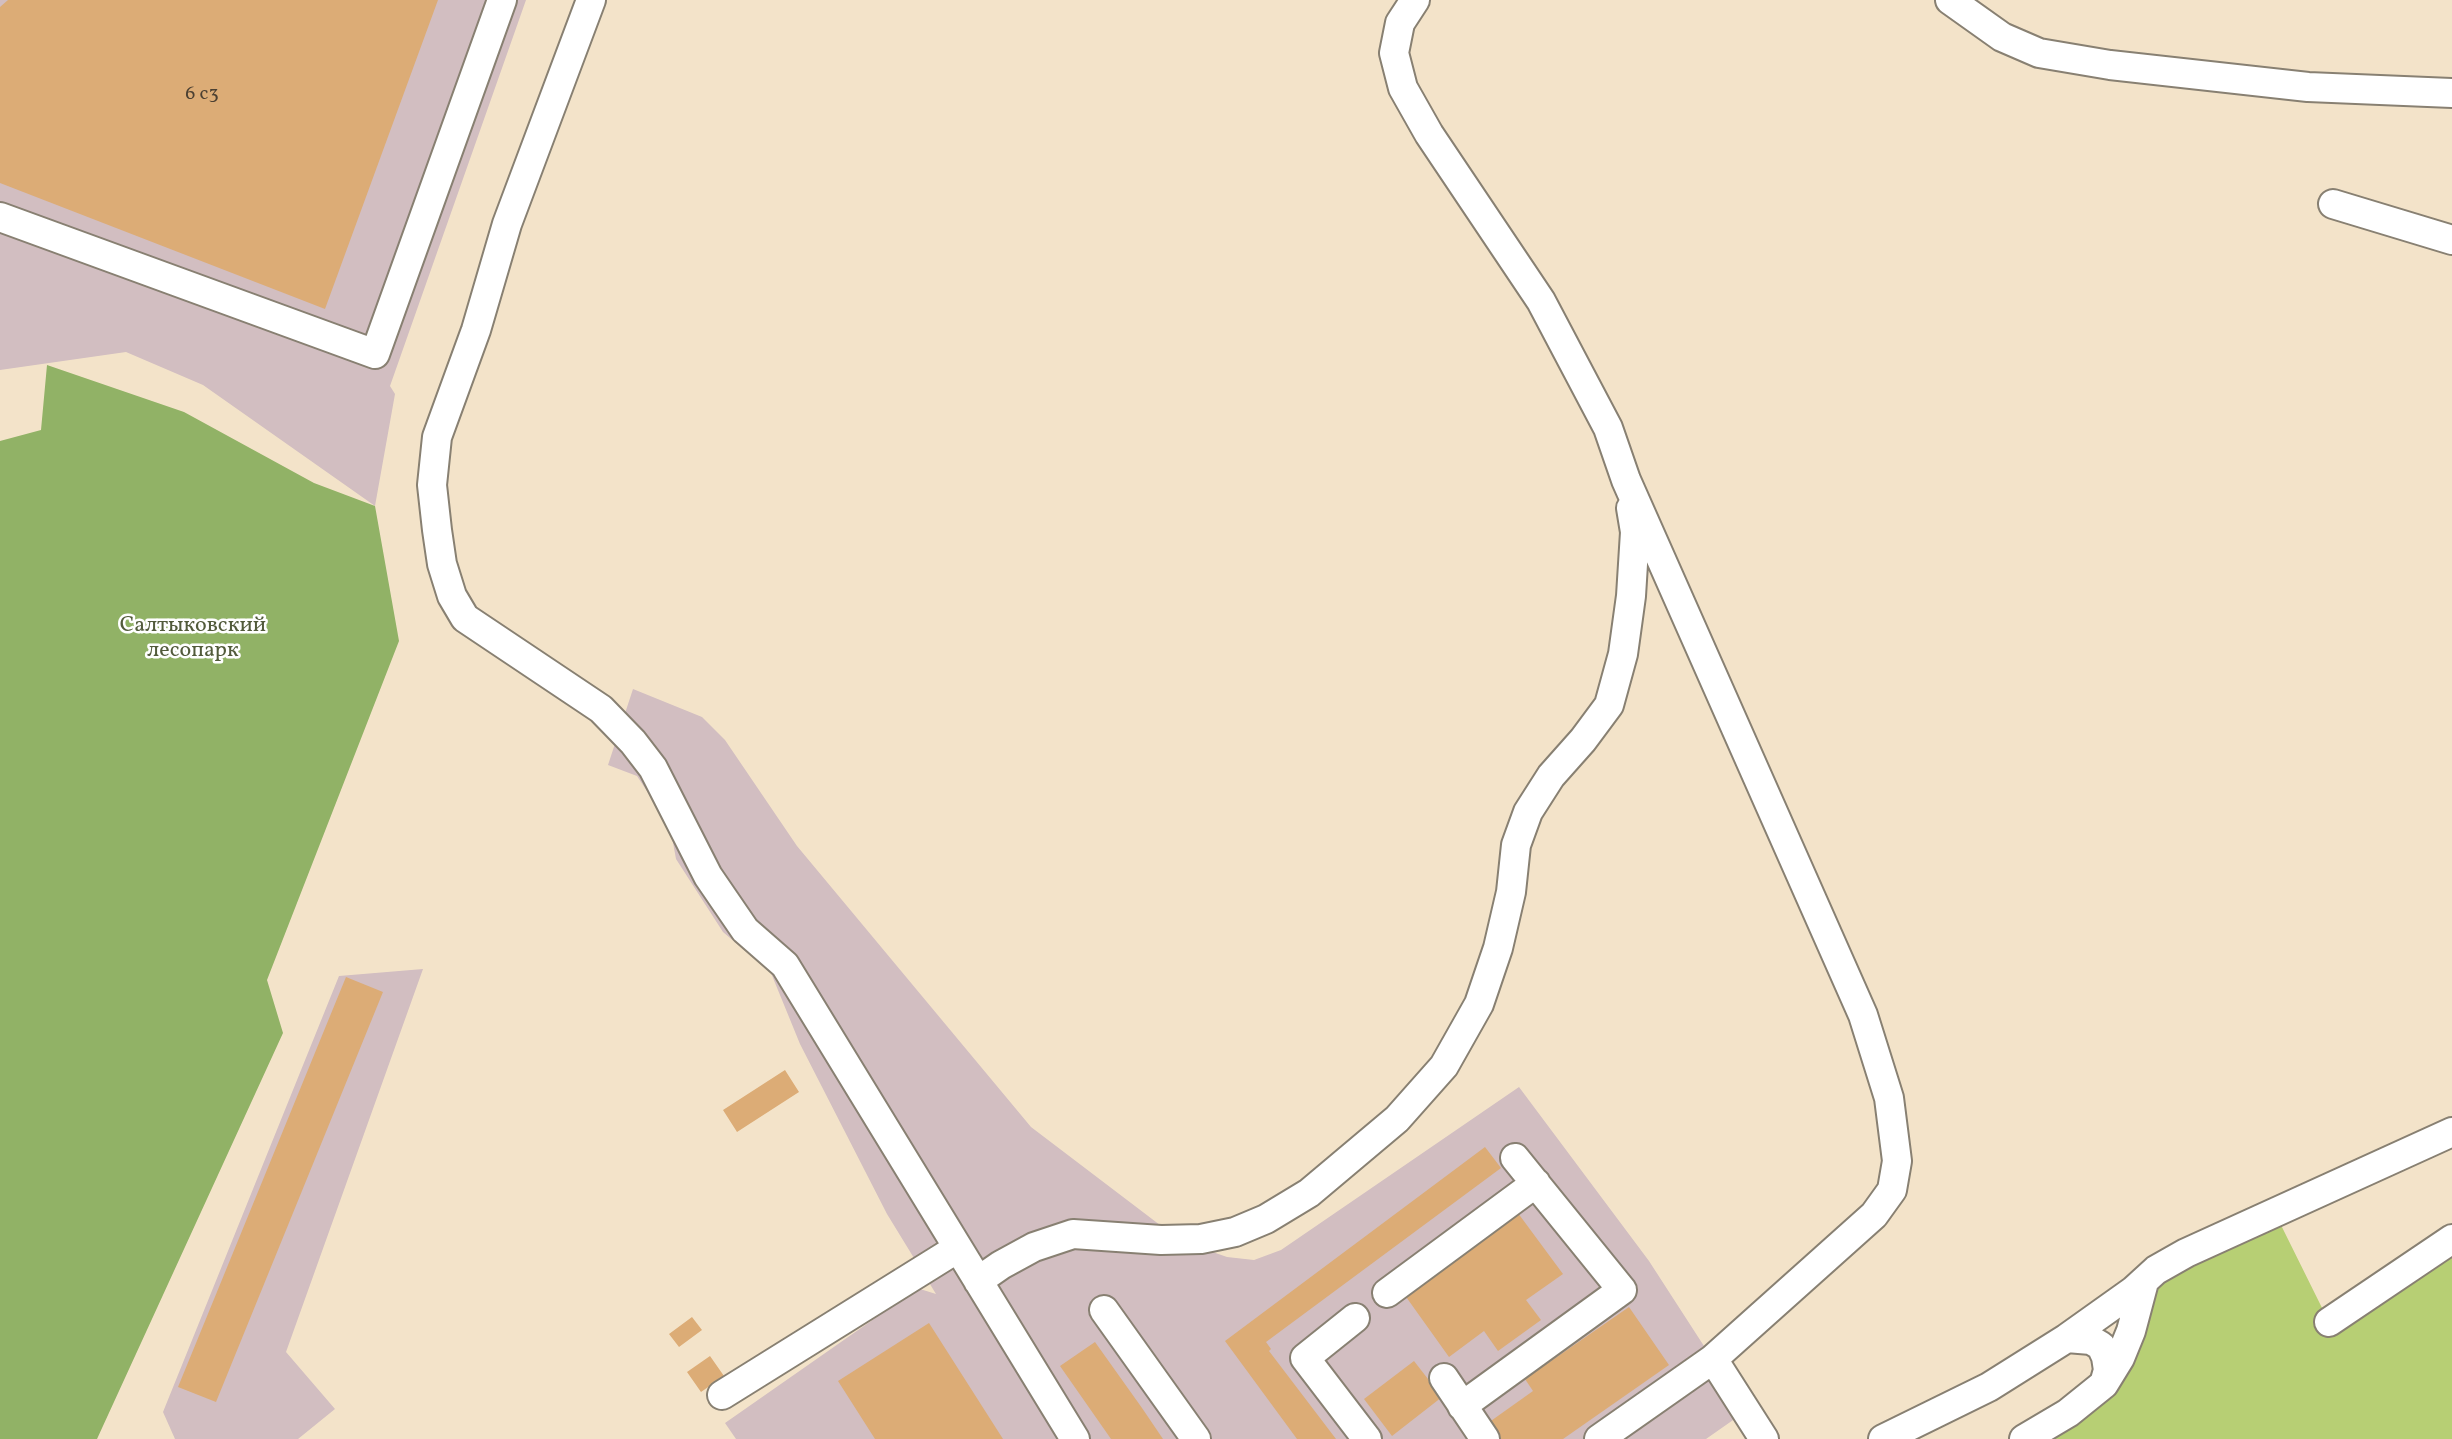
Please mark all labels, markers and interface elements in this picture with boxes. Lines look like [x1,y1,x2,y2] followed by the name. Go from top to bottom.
[185,83,219,107] house number: 6 с3
[120,614,266,666] park label: Салтыковский лесопарк

